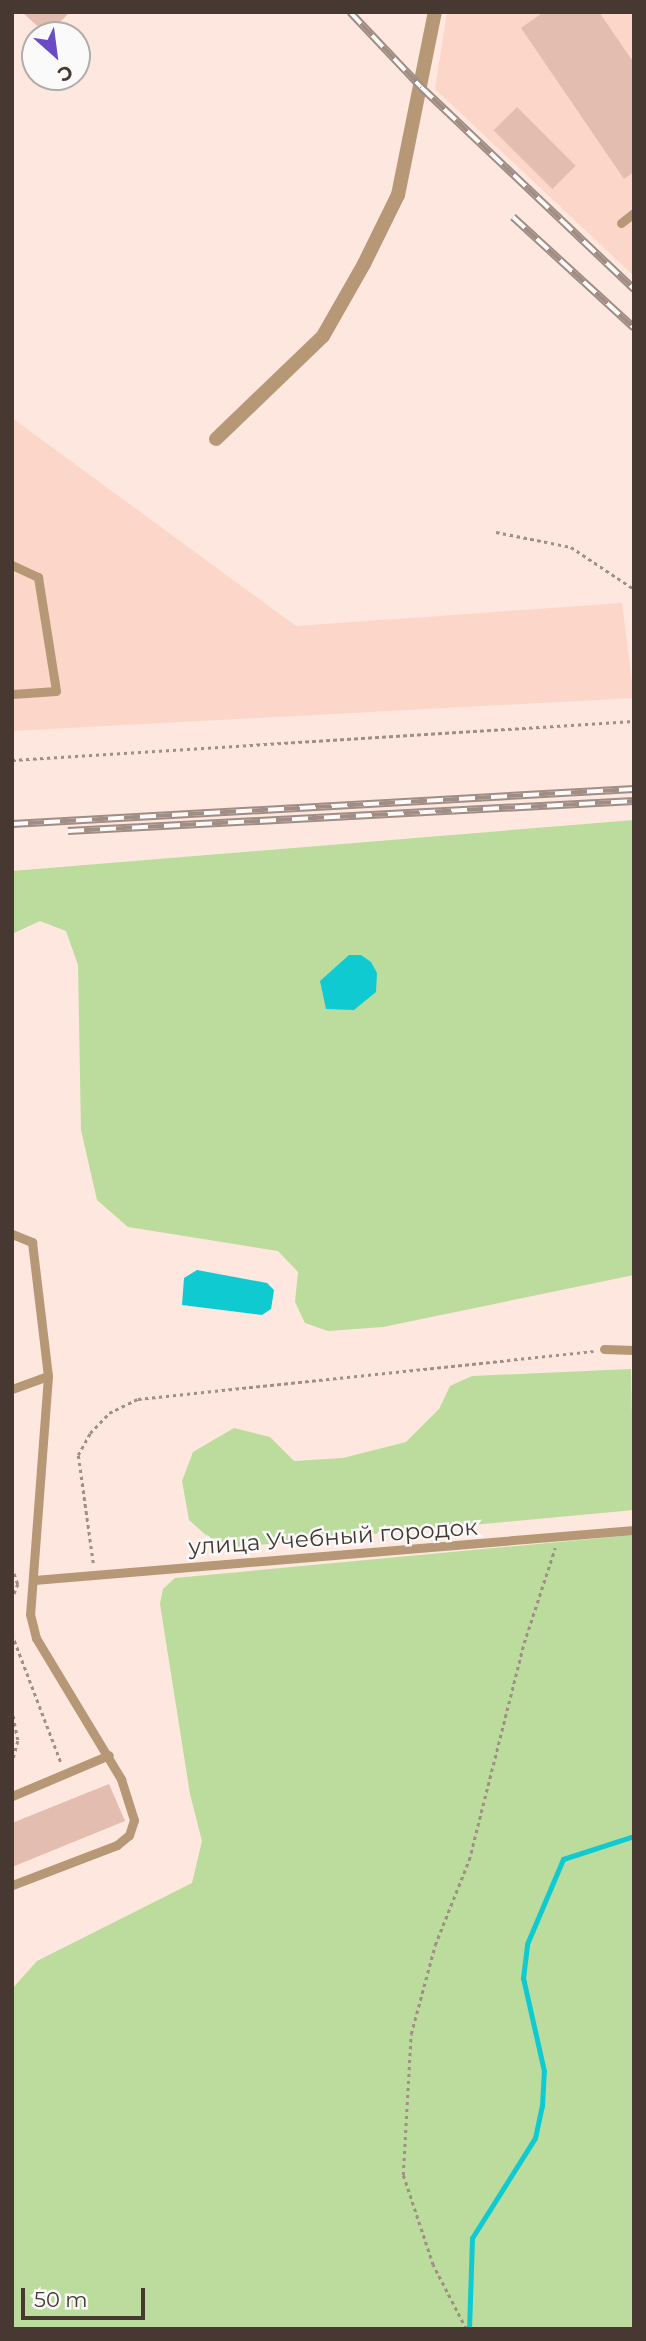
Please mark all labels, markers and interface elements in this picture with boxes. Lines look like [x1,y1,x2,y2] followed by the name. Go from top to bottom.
[21,21,91,91] north arrow
[54,60,77,87] text: С
[188,1513,478,1561] street label: улица Учебный городок
[24,2274,149,2318] scale bar
[34,2287,88,2312] text: 50 m

